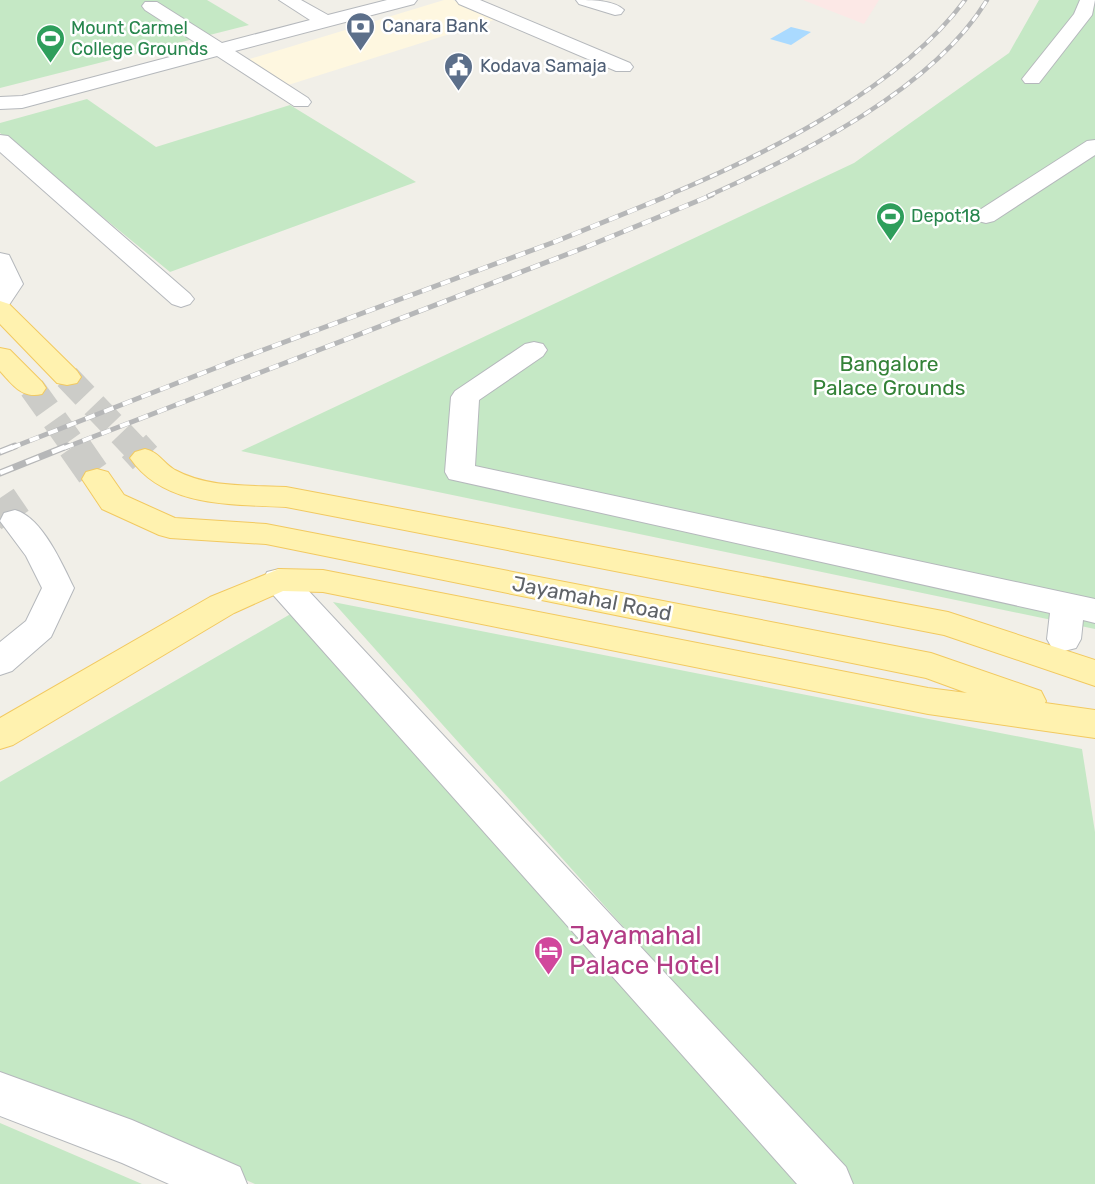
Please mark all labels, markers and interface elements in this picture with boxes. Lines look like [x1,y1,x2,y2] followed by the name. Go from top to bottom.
[345,10,377,52] bank icon: Canara Bank
[382,15,489,37] place label: Canara Bank
[71,17,208,60] place label: Mount Carmel College Grounds
[34,22,66,64] sports icon: Mount Carmel College Grounds
[443,50,475,92] public building icon: Kodava Samaja
[480,55,607,77] place label: Kodava Samaja
[874,200,906,242] sports icon: Depot18
[911,205,981,227] place label: Depot18
[813,351,965,400] park label: Bangalore Palace Grounds
[510,570,674,626] street label: Jayamahal Road
[569,920,720,981] place label: Jayamahal Palace Hotel
[532,934,564,976] hotel icon: Jayamahal Palace Hotel

